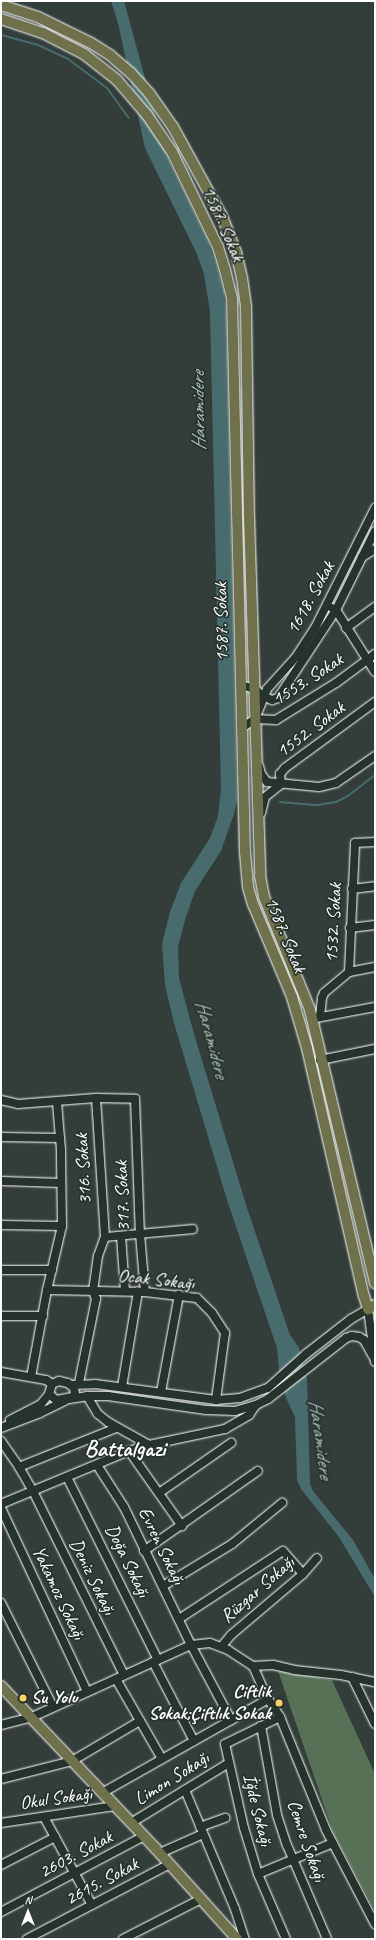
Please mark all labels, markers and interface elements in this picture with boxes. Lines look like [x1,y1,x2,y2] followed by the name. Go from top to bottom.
[197,183,249,265] street label: 1587. Sokak
[185,371,211,451] water label: Haramidere
[282,558,340,638] street label: 1618. Sokak
[210,582,234,662] street label: 1587. Sokak
[268,649,348,711] street label: 1553. Sokak
[272,697,350,763] street label: 1552. Sokak
[321,883,347,963] street label: 1532. Sokak
[259,894,311,976] street label: 1587. Sokak
[190,998,234,1080] water label: Haramidere
[71,1133,97,1205] street label: 316. Sokak
[110,1160,136,1232] street label: 317. Sokak
[117,1265,195,1295] street label: Ocak Sokağı
[304,1398,338,1480] water label: Haramidere
[85,1435,165,1463] district label: Battalgazi
[133,1504,189,1588] street label: Evren Sokağı
[100,1521,154,1601] street label: Doğa Sokağı
[64,1536,120,1618] street label: Deniz Sokağı
[26,1543,90,1643] street label: Yakamoz Sokağı
[216,1552,300,1628] street label: Rüzgar Sokağı
[148,1681,271,1725] place label: Ciftlik Sokak;Çiftlık Sokak
[31,1687,77,1709] place label: Su Yolu
[18,1693,28,1703] marker: Su Yolu
[274,1698,284,1708] marker: Ciftlik Sokak;Çiftlık Sokak
[131,1747,213,1811] street label: Limon Sokağı
[237,1772,277,1848] street label: İğde Sokağı
[19,1783,93,1815] street label: Okul Sokağı
[282,1798,330,1884] street label: Cemre Sokağı
[35,1826,117,1884] street label: 2603. Sokak
[61,1853,143,1911] street label: 2615. Sokak
[8,1892,48,1932] north arrow
[25,1893,31,1907] text: N

